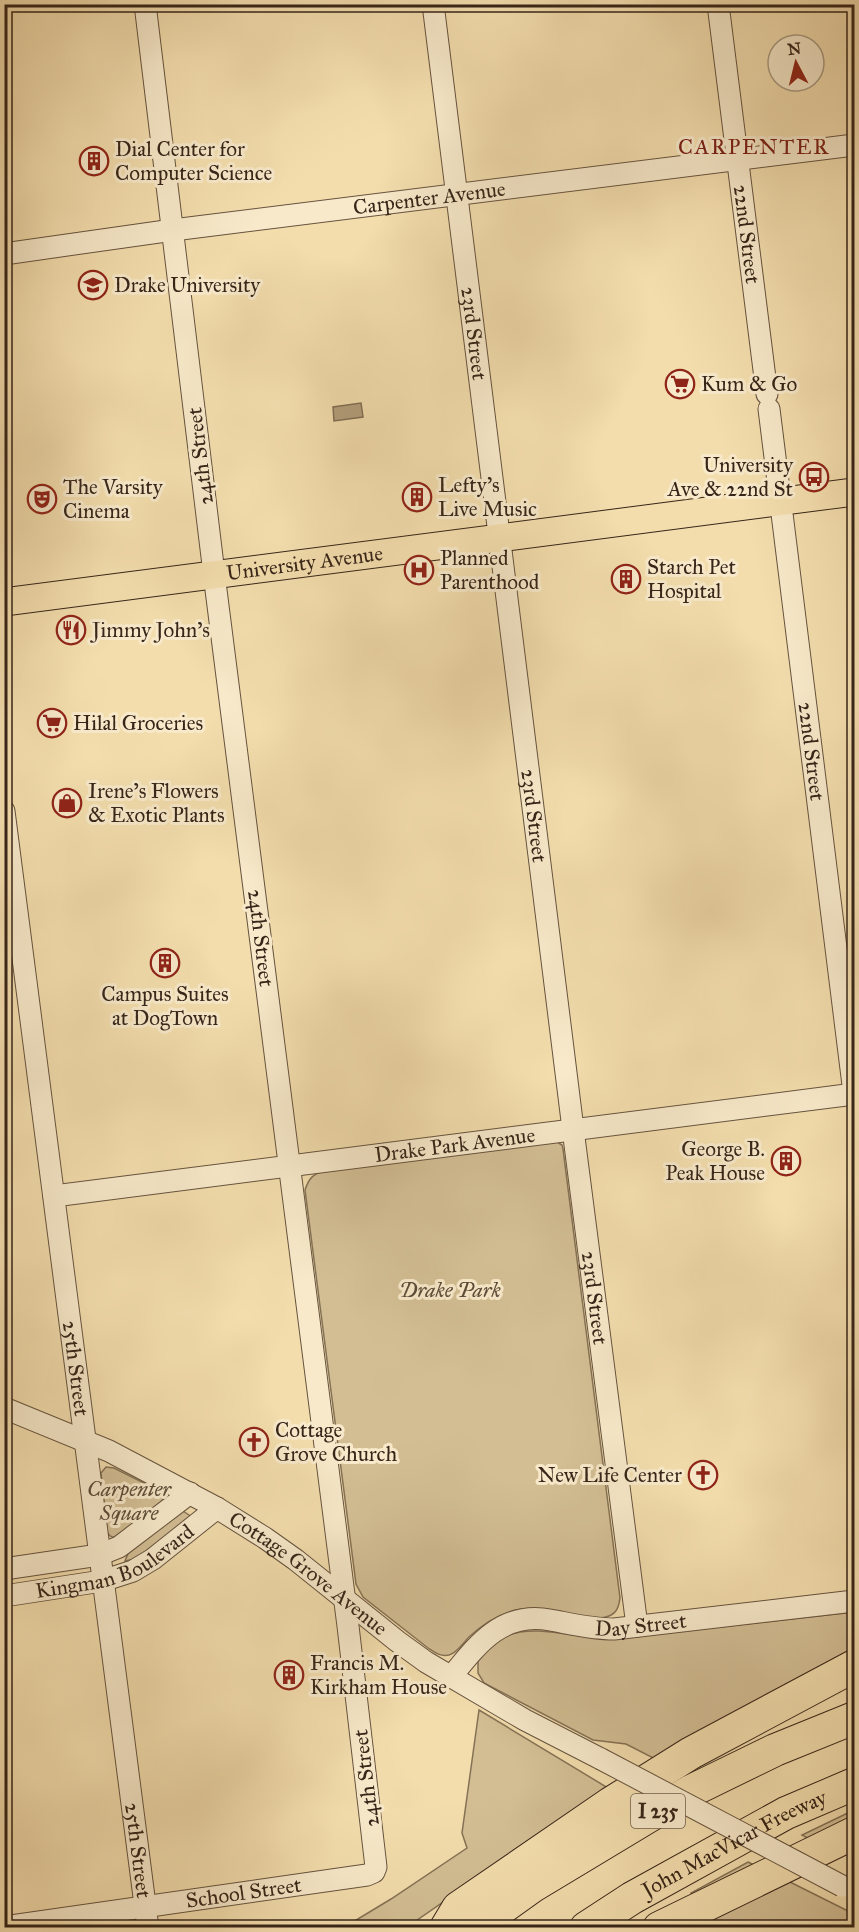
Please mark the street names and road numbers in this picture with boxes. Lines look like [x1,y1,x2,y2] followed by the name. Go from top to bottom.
[352,176,507,220] street label: Carpenter Avenue
[728,183,766,286] street label: 22nd Street
[455,285,493,382] street label: 23rd Street
[181,405,219,506] street label: 24th Street
[225,540,385,586] street label: University Avenue
[793,700,831,803] street label: 22nd Street
[515,768,553,864] street label: 23rd Street
[242,888,280,989] street label: 24th Street
[373,1122,537,1168] street label: Drake Park Avenue
[576,1250,614,1347] street label: 23rd Street
[57,1319,95,1418] street label: 25th Street
[224,1506,393,1641] street label: Cottage Grove Avenue
[34,1518,200,1604] street label: Kingman Boulevard
[594,1608,688,1642] street label: Day Street
[347,1727,385,1828] street label: 24th Street
[636,1784,832,1904] street label: John MacVicar Freeway
[631,1794,685,1828] road number: I 235
[119,1801,157,1900] street label: 25th Street
[184,1871,304,1914] street label: School Street

